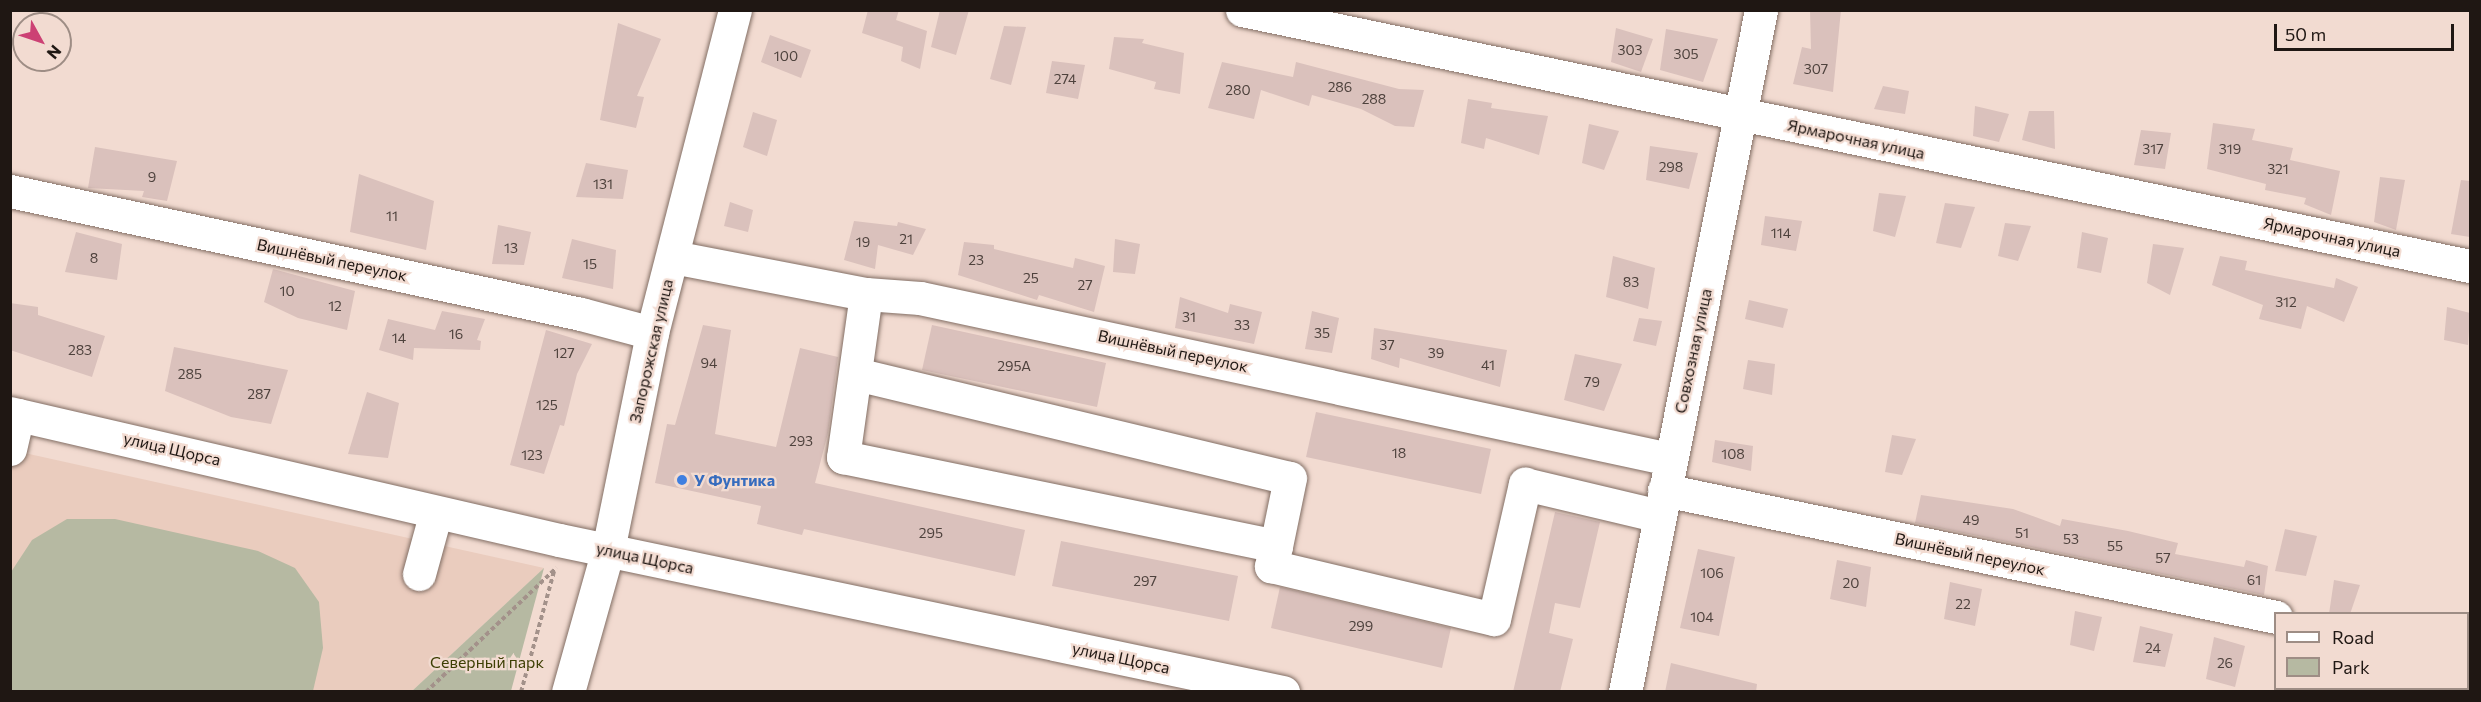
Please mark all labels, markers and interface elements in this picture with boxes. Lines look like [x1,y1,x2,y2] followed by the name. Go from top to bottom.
[12,12,72,72] north arrow
[2277,12,2457,50] scale bar
[2285,23,2326,45] text: 50 m
[44,42,66,63] text: N
[1617,42,1643,58] house number: 303
[1673,46,1699,62] house number: 305
[774,48,798,64] house number: 100
[1804,61,1828,77] house number: 307
[1054,71,1076,87] house number: 274
[1328,79,1352,95] house number: 286
[1225,82,1251,98] house number: 280
[1362,91,1386,107] house number: 288
[1786,115,1926,163] street label: Ярмарочная улица
[2142,141,2164,157] house number: 317
[2219,141,2241,157] house number: 319
[1659,159,1683,175] house number: 298
[2267,161,2289,177] house number: 321
[148,169,156,185] house number: 9
[593,176,613,192] house number: 131
[386,208,398,224] house number: 11
[2262,213,2402,261] street label: Ярмарочная улица
[1771,225,1791,241] house number: 114
[899,231,913,247] house number: 21
[856,234,870,250] house number: 19
[255,235,409,285] street label: Вишнёвый переулок
[504,240,518,256] house number: 13
[90,250,98,266] house number: 8
[968,252,984,268] house number: 23
[583,256,597,272] house number: 15
[1023,270,1039,286] house number: 25
[1623,274,1639,290] house number: 83
[625,277,677,425] street label: Запорожская улица
[1077,277,1093,293] house number: 27
[279,283,295,299] house number: 10
[1670,287,1716,415] street label: Совхозная улица
[2275,294,2297,310] house number: 312
[328,298,342,314] house number: 12
[1182,309,1196,325] house number: 31
[1234,317,1250,333] house number: 33
[1314,325,1330,341] house number: 35
[449,326,463,342] house number: 16
[1096,326,1250,376] street label: Вишнёвый переулок
[392,330,406,346] house number: 14
[1379,337,1395,353] house number: 37
[68,342,92,358] house number: 283
[553,345,575,361] house number: 127
[1428,345,1444,361] house number: 39
[701,355,717,371] house number: 94
[1481,357,1495,373] house number: 41
[997,358,1031,374] house number: 295А
[178,366,202,382] house number: 285
[1584,374,1600,390] house number: 79
[247,386,271,402] house number: 287
[536,397,558,413] house number: 125
[122,429,222,469] street label: улица Щорса
[789,433,813,449] house number: 293
[1392,445,1406,461] house number: 18
[1721,446,1745,462] house number: 108
[521,447,543,463] house number: 123
[694,470,775,490] place label: У Фунтика
[675,473,689,487] marker: У Фунтика
[1963,512,1979,528] house number: 49
[919,525,943,541] house number: 295
[2015,525,2029,541] house number: 51
[1893,529,2047,579] street label: Вишнёвый переулок
[2063,531,2079,547] house number: 53
[595,538,695,578] street label: улица Щорса
[2107,538,2123,554] house number: 55
[2155,550,2171,566] house number: 57
[1700,565,1724,581] house number: 106
[2247,572,2261,588] house number: 61
[1133,573,1157,589] house number: 297
[1843,575,1859,591] house number: 20
[1955,596,1971,612] house number: 22
[1690,609,1714,625] house number: 104
[2274,612,2469,690] legend
[1349,618,1373,634] house number: 299
[2332,626,2374,648] text: Road
[1071,638,1171,678] street label: улица Щорса
[2145,640,2161,656] house number: 24
[430,652,544,672] park label: Северный парк
[2217,655,2233,671] house number: 26
[2332,656,2370,678] text: Park

